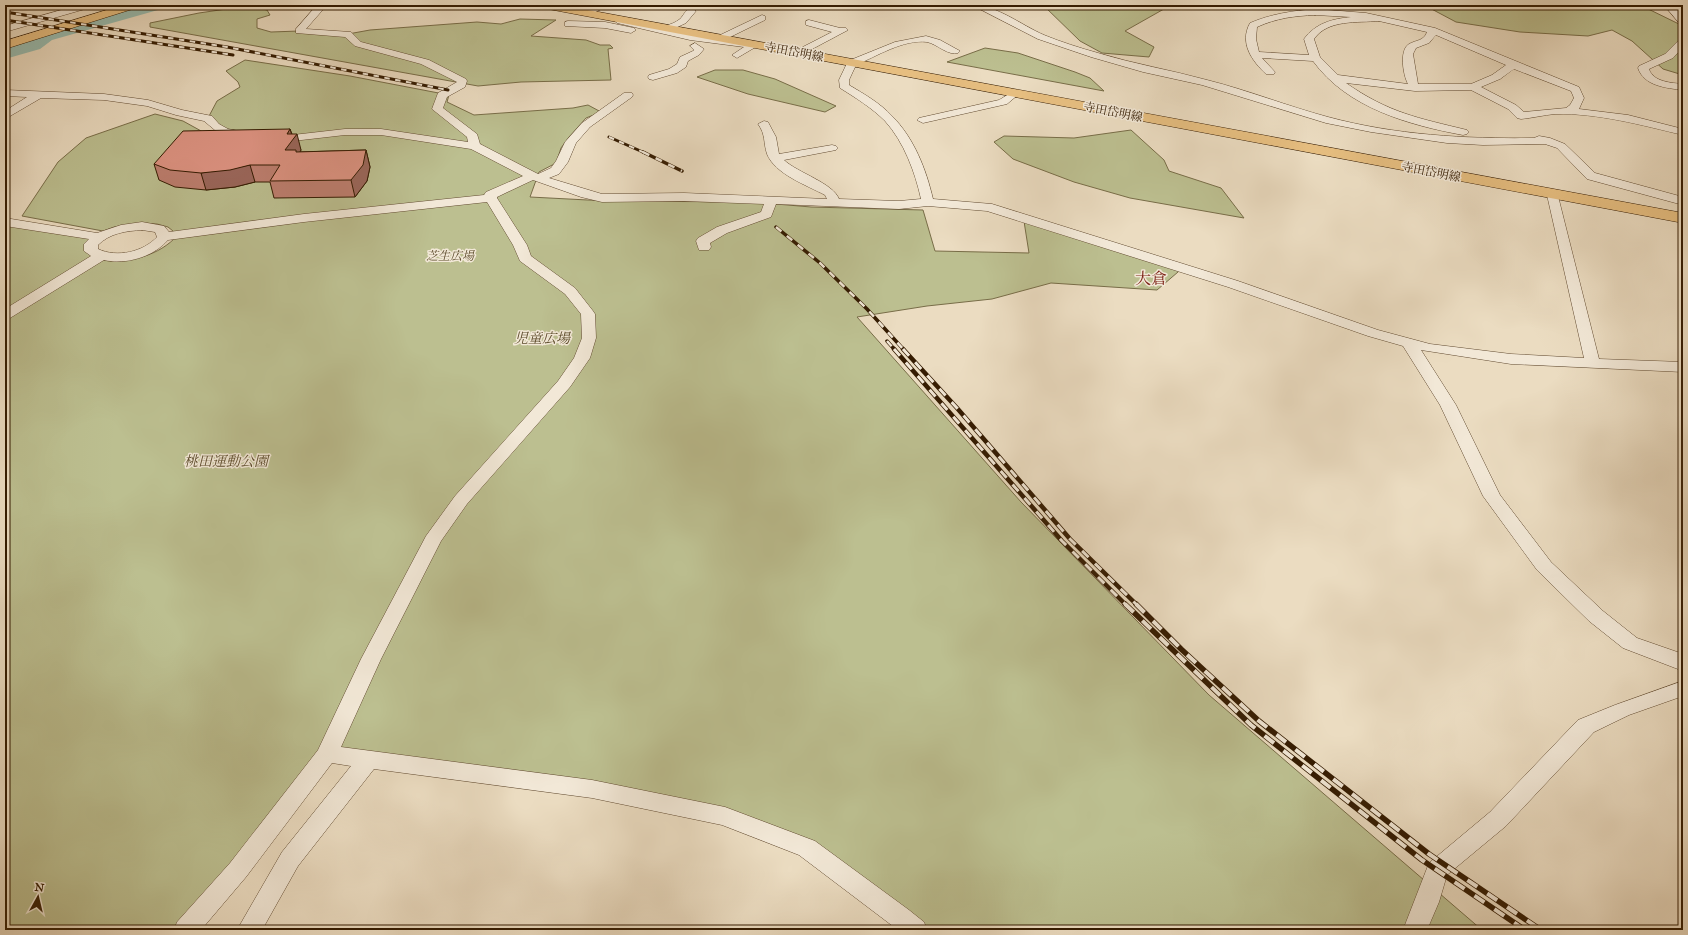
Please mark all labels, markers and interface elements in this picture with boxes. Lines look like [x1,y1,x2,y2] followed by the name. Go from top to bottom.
[763,39,825,65] street label: 寺田岱明線
[1082,99,1144,125] street label: 寺田岱明線
[1400,159,1462,185] street label: 寺田岱明線
[426,249,475,263] park label: 芝生広場
[1135,269,1167,288] district label: 大倉
[514,330,572,347] park label: 児童広場
[184,453,270,470] park label: 桃田運動公園
[18,877,58,917] north arrow
[34,881,46,895] text: N

